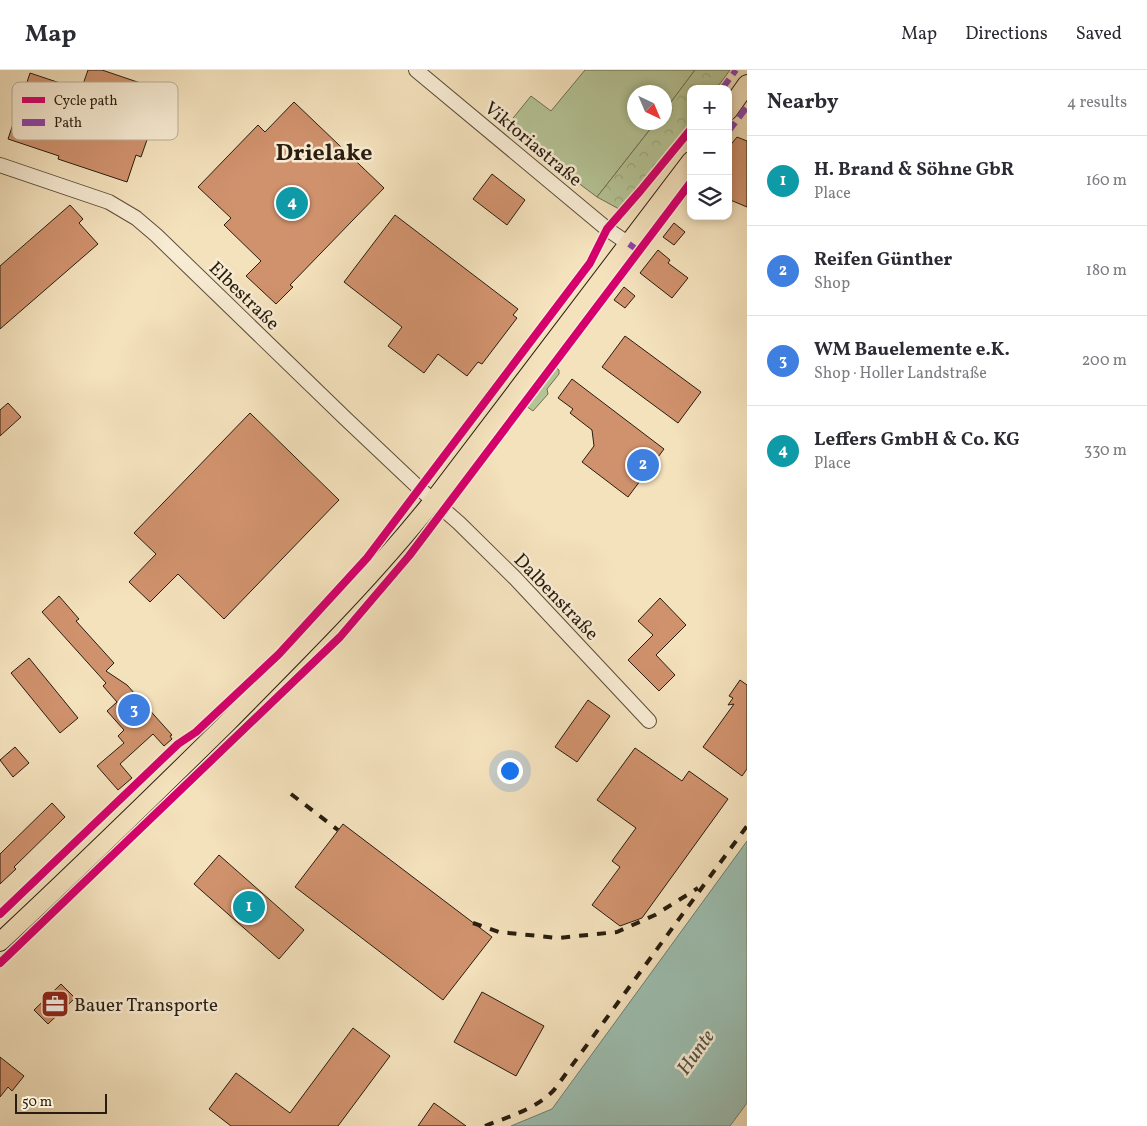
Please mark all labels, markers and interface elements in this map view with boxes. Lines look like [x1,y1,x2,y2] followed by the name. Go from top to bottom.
[25,18,76,52] text: Map
[901,22,937,47] text: Map
[965,22,1048,47] text: Directions
[1076,22,1122,47] text: Saved
[12,82,178,140] legend
[627,85,672,130] north arrow
[687,85,732,220] map controls
[687,85,732,130] button: +
[767,88,838,117] text: Nearby
[54,92,118,111] text: Cycle path
[1067,92,1127,114] text: 4 results
[478,96,587,193] street label: Viktoriastraße
[54,114,82,133] text: Path
[687,130,732,175] button: −
[275,137,373,171] district label: Drielake
[814,157,1014,183] text: H. Brand & Söhne GbR
[780,170,786,192] text: 1
[1086,170,1127,192] text: 160 m
[687,175,732,220] button: layers
[814,183,851,205] text: Place
[276,184,308,222] pin: 4
[814,247,952,273] text: Reifen Günther
[203,256,285,337] street label: Elbestraße
[779,260,787,282] text: 2
[1086,260,1127,282] text: 180 m
[814,273,850,295] text: Shop
[814,337,1010,363] text: WM Bauelemente e.K.
[779,350,787,372] text: 3
[1082,350,1127,372] text: 200 m
[814,363,987,385] text: Shop · Holler Landstraße
[814,427,1020,453] text: Leffers GmbH & Co. KG
[778,440,788,462] text: 4
[1084,440,1127,462] text: 330 m
[627,446,659,484] pin: 2
[814,453,851,475] text: Place
[507,548,604,647] street label: Dalbenstraße
[118,691,150,729] pin: 3
[497,758,523,784] your location
[233,888,265,926] pin: 1
[40,989,70,1019] office icon: Bauer Transporte
[74,993,218,1019] place label: Bauer Transporte
[671,1024,723,1081] water label: Hunte
[15,1091,108,1114] scale bar
[22,1093,52,1112] text: 50 m

